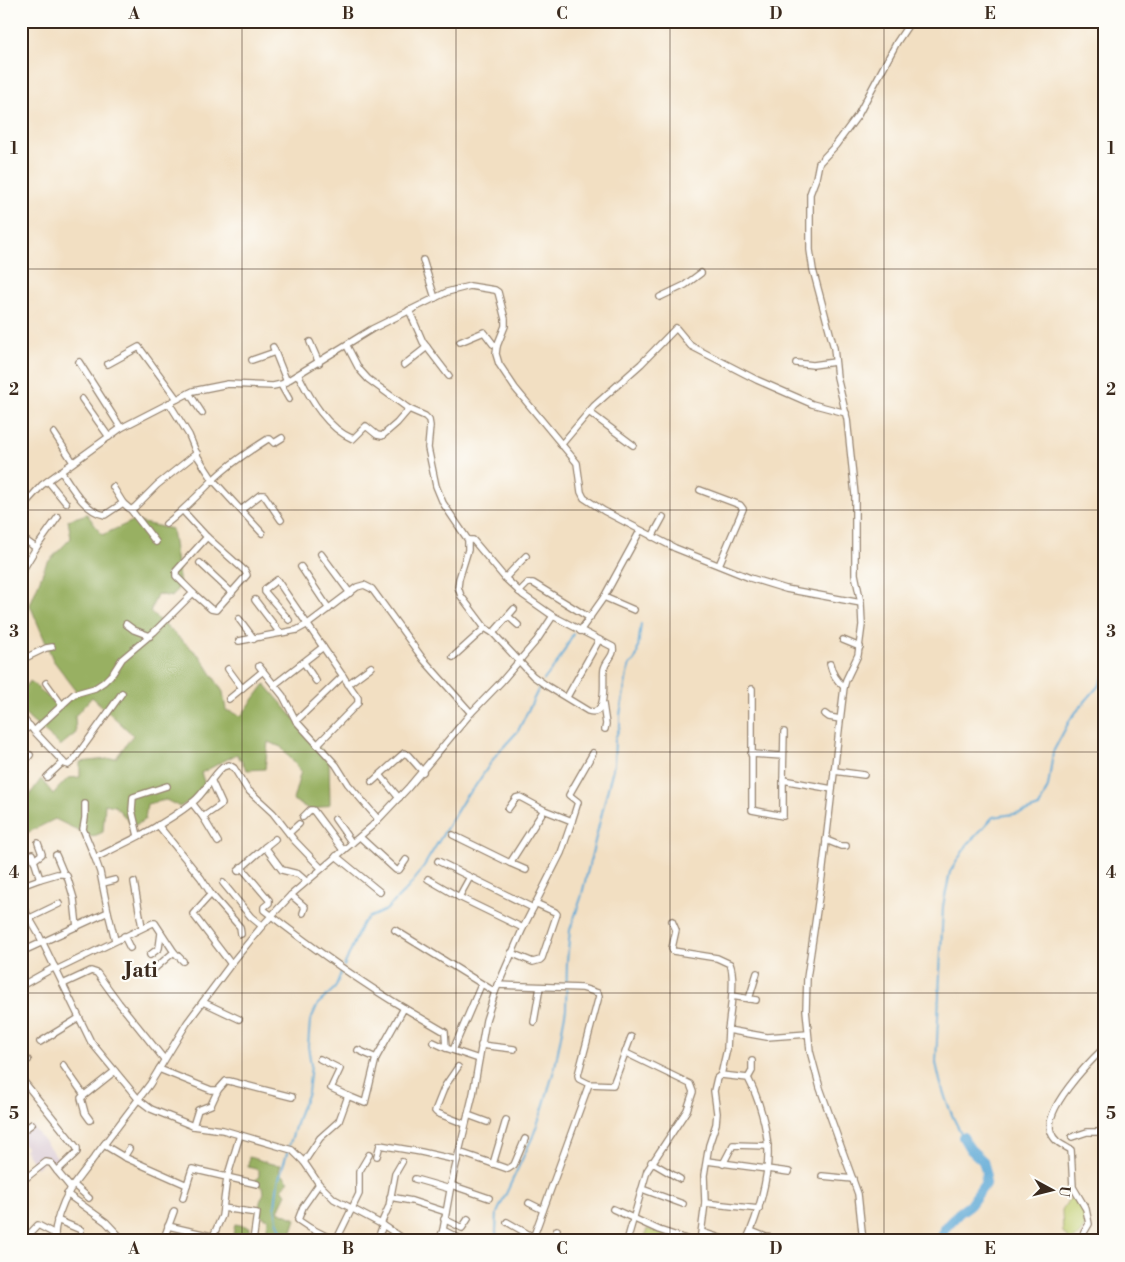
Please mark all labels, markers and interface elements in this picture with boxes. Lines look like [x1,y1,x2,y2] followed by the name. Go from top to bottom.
[127,4,140,24] text: A
[342,4,354,24] text: B
[556,4,568,24] text: C
[770,4,783,24] text: D
[984,4,996,24] text: E
[10,139,18,159] text: 1
[1107,139,1115,159] text: 1
[9,380,19,400] text: 2
[1106,380,1116,400] text: 2
[9,622,19,642] text: 3
[1106,622,1116,642] text: 3
[9,863,20,883] text: 4
[1106,863,1117,883] text: 4
[121,958,158,984] district label: Jati
[9,1104,19,1124] text: 5
[1106,1104,1116,1124] text: 5
[1028,1164,1078,1214] north arrow
[1054,1185,1074,1198] text: U
[127,1239,140,1259] text: A
[342,1239,354,1259] text: B
[556,1239,568,1259] text: C
[770,1239,783,1259] text: D
[984,1239,996,1259] text: E

